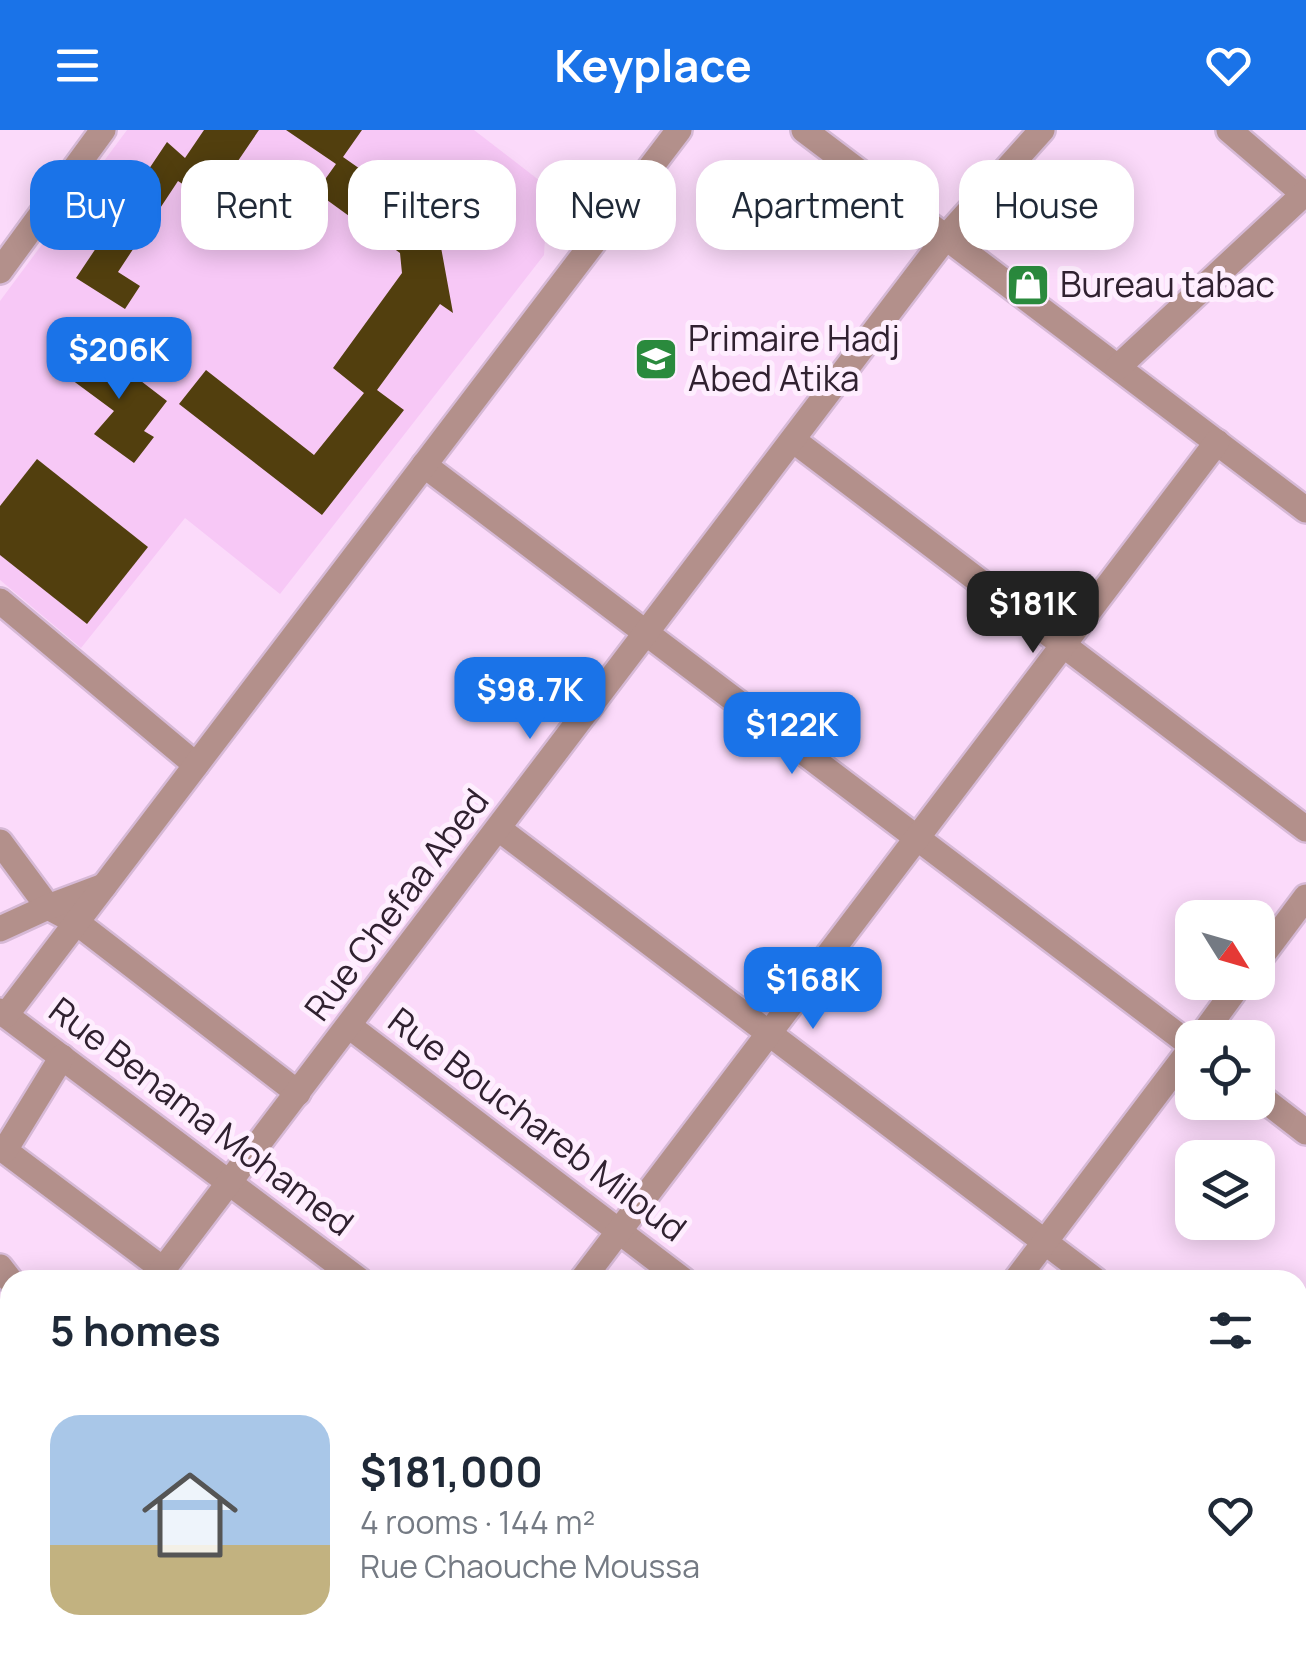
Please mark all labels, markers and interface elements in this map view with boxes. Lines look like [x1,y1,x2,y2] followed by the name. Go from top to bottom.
[554,34,752,96] text: Keyplace
[50,38,105,93] icon: menu
[1201,38,1256,93] icon: heart
[30,160,161,250] chip: Buy
[181,160,328,250] chip: Rent
[348,160,516,250] chip: Filters
[536,160,676,250] chip: New
[696,160,939,250] chip: Apartment
[959,160,1134,250] chip: House
[1060,260,1275,308] place label: Bureau tabac
[1005,262,1051,308] shop icon: Bureau tabac
[688,314,900,402] place label: Primaire Hadj Abed Atika
[49,317,189,402] pin: $206K
[69,327,169,371] text: $206K
[633,336,679,382] school or university icon: Primaire Hadj Abed Atika
[963,571,1103,656] pin: $181K
[989,581,1077,625] text: $181K
[449,657,611,742] pin: $98.7K
[476,667,584,711] text: $98.7K
[722,692,862,777] pin: $122K
[746,702,838,746] text: $122K
[293,779,499,1030] street label: Rue Chefaa Abed
[1175,900,1275,1000] north arrow
[1175,900,1275,1240] map controls
[743,947,883,1032] pin: $168K
[766,957,860,1001] text: $168K
[40,986,363,1246] street label: Rue Benama Mohamed
[379,996,696,1252] street label: Rue Bouchareb Miloud
[1175,1020,1275,1120] button: locate
[1175,1140,1275,1240] button: layers
[50,1301,221,1359] text: 5 homes
[1203,1303,1258,1358] icon: filters
[360,1442,543,1500] text: $181,000
[130,1455,250,1575] icon: home
[1203,1488,1258,1543] icon: heart
[360,1500,595,1544] text: 4 rooms · 144 m²
[360,1544,700,1588] text: Rue Chaouche Moussa

